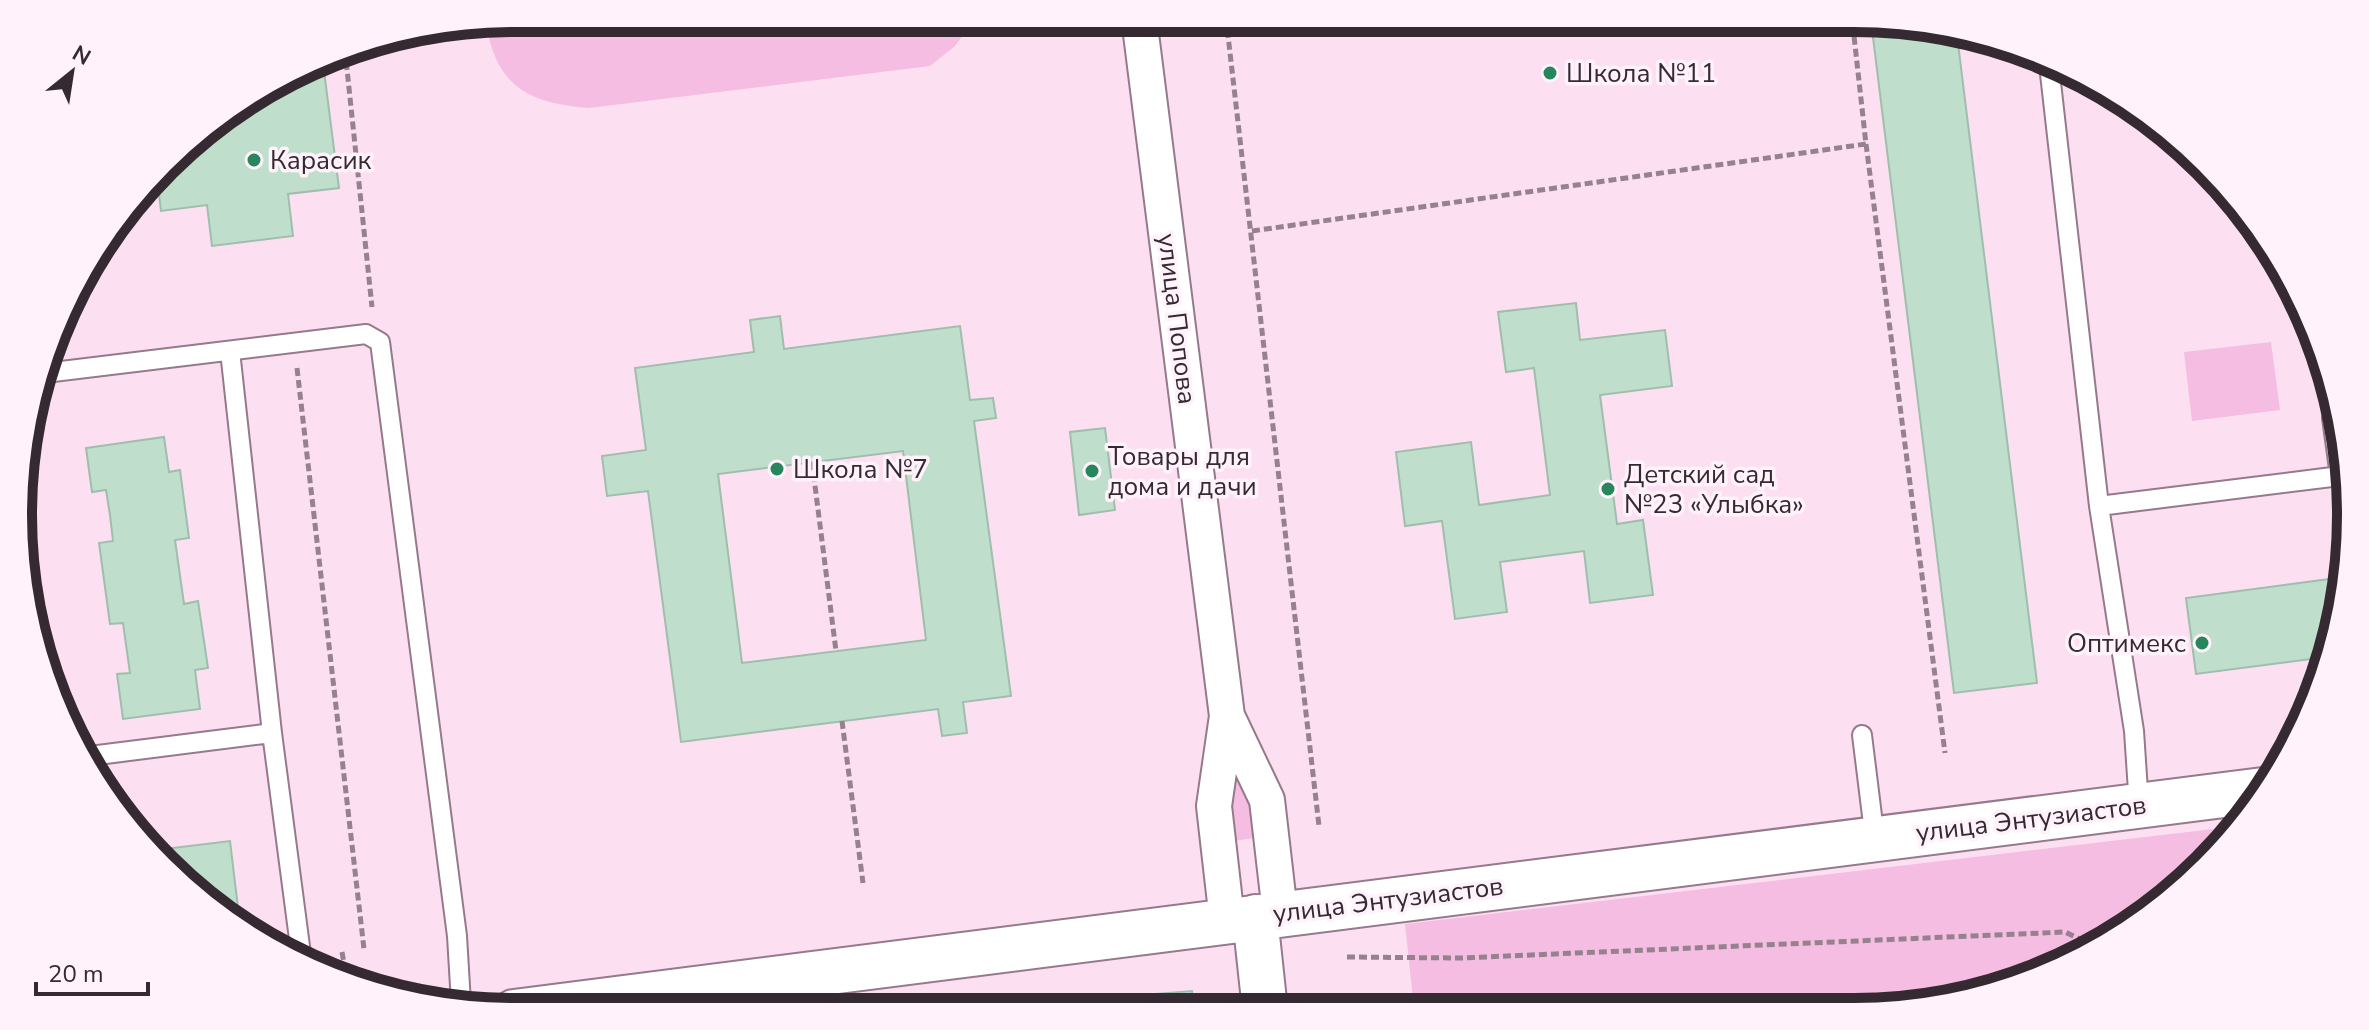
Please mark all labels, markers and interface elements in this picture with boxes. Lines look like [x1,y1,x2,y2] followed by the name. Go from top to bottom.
[32,32,112,112] north arrow
[67,38,96,73] text: N
[1566,56,1716,91] place label: Школа №11
[1541,64,1559,82] marker: Школа №11
[270,143,372,178] place label: Карасик
[245,151,263,169] marker: Карасик
[1149,232,1205,406] street label: улица Попова
[1108,439,1257,504] place label: Товары для дома и дачи
[793,452,928,487] place label: Школа №7
[1624,457,1804,522] place label: Детский сад №23 «Улыбка»
[768,460,786,478] marker: Школа №7
[1083,462,1101,480] marker: Товары для дома и дачи
[1599,480,1617,498] marker: Детский сад №23 «Улыбка»
[2067,626,2186,661] place label: Оптимекс
[2193,634,2211,652] marker: Оптимекс
[1914,787,2148,851] street label: улица Энтузиастов
[1271,868,1505,932] street label: улица Энтузиастов
[36,946,148,996] scale bar
[48,958,104,990] text: 20 m

